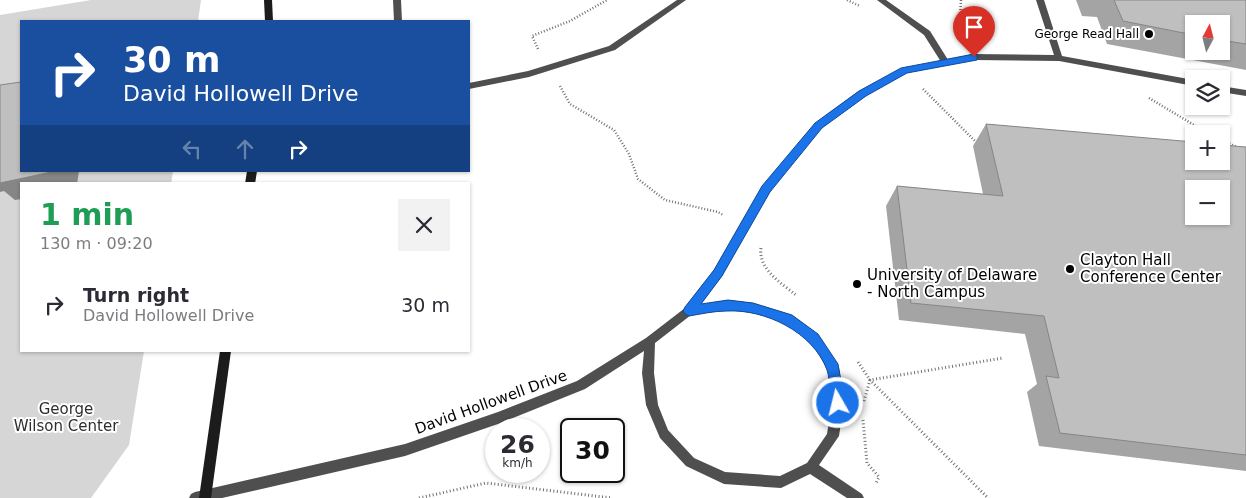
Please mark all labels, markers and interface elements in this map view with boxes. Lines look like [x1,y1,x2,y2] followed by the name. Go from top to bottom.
[953,6,995,57] pin
[960,13,988,41] icon: arrive
[1185,15,1230,60] north arrow
[1185,15,1230,225] map controls
[1034,27,1139,41] place label: George Read Hall
[1143,28,1155,40] marker: George Read Hall
[40,40,105,105] icon: right
[123,40,220,80] text: 30 m
[1185,70,1230,115] button: layers
[123,81,359,106] text: David Hollowell Drive
[1185,125,1230,170] button: +
[178,135,206,163] icon: left
[231,135,259,163] icon: ahead
[284,135,312,163] icon: right
[1185,180,1230,225] button: −
[40,197,134,232] text: 1 min
[398,199,450,251] button: close
[40,234,153,253] text: 130 m · 09:20
[1080,251,1222,286] place label: Clayton Hall Conference Center
[1064,263,1076,275] marker: Clayton Hall Conference Center
[867,266,1037,301] place label: University of Delaware - North Campus
[851,278,863,290] marker: University of Delaware - North Campus
[83,284,189,306] text: Turn right
[40,291,68,319] icon: right
[401,294,450,316] text: 30 m
[83,306,254,325] text: David Hollowell Drive
[412,366,570,438] street label: David Hollowell Drive
[811,376,863,428] position arrow
[14,400,119,435] park label: George Wilson Center
[560,418,625,483] speed limit sign: 30
[500,430,535,459] text: 26
[502,456,533,470] text: km/h

